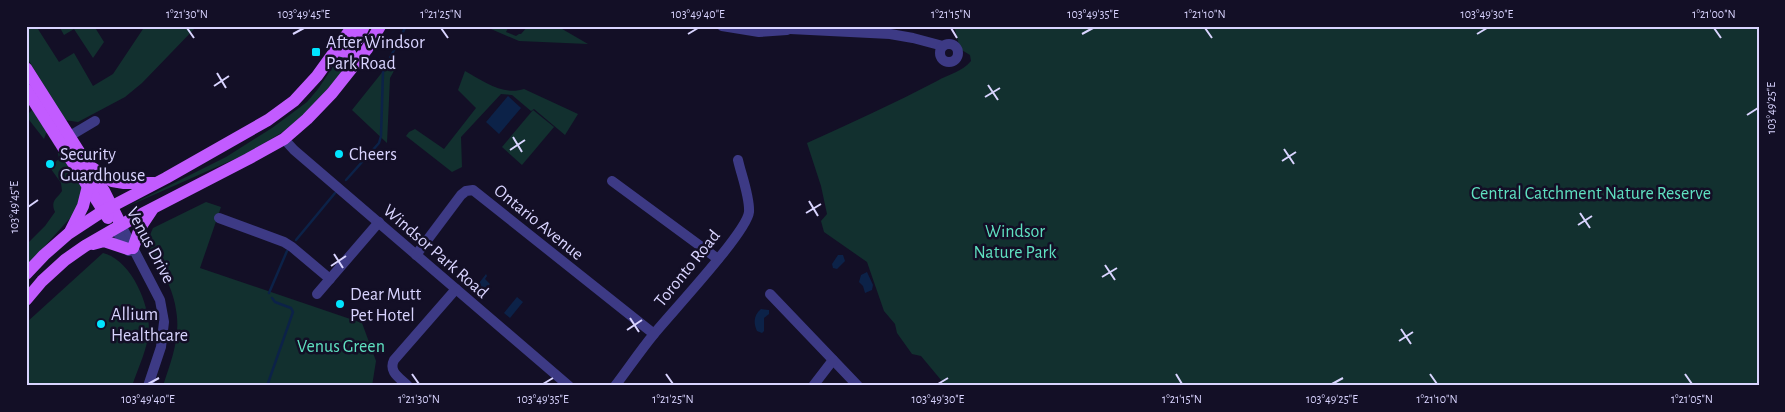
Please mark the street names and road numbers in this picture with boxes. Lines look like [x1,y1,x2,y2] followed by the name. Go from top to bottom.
[490,181,586,264] street label: Ontario Avenue
[379,201,491,302] street label: Windsor Park Road
[123,205,178,286] street label: Venus Drive
[651,227,724,310] street label: Toronto Road

